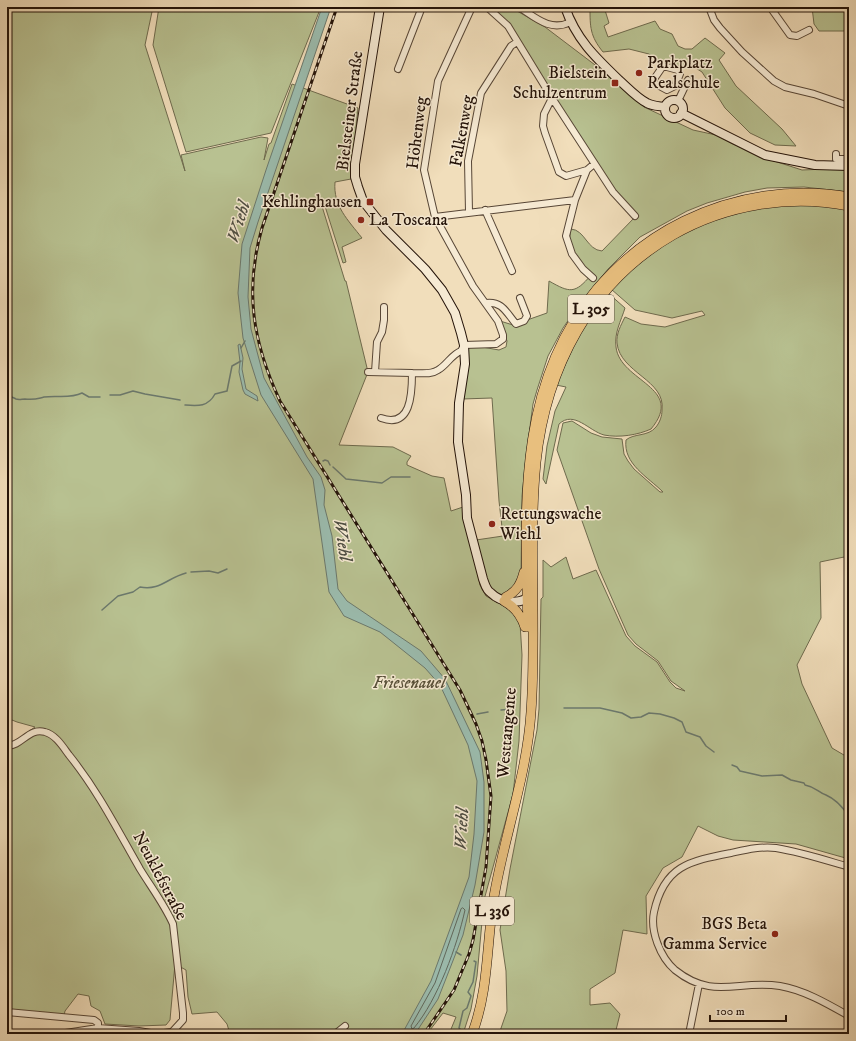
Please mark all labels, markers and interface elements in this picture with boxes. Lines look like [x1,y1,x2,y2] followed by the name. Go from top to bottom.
[332,50,368,172] street label: Bielsteiner Straße
[647,52,720,94] place label: Parkplatz Realschule
[513,62,607,104] place label: Bielstein Schulzentrum
[634,68,644,78] marker: Parkplatz Realschule
[610,78,620,88] marker: Bielstein Schulzentrum
[445,93,479,169] street label: Falkenweg
[402,95,432,171] street label: Höhenweg
[262,191,362,213] place label: Kehlinghausen
[222,196,256,245] water label: Wiehl
[365,197,375,207] marker: Kehlinghausen
[369,209,449,231] place label: La Toscana
[356,215,366,225] marker: La Toscana
[568,295,614,323] road number: L 305
[499,503,601,545] place label: Rettungswache Wiehl
[328,517,357,565] water label: Wiehl
[487,519,497,529] marker: Rettungswache Wiehl
[373,672,447,694] park label: Friesenauel
[492,687,522,780] street label: Westtangente
[450,805,474,851] water label: Wiehl
[128,828,192,924] street label: Neuklefstraße
[470,897,514,925] road number: L 336
[663,913,768,955] place label: BGS Beta Gamma Service
[770,929,780,939] marker: BGS Beta Gamma Service
[710,997,786,1023] scale bar
[716,1004,745,1019] text: 100 m

